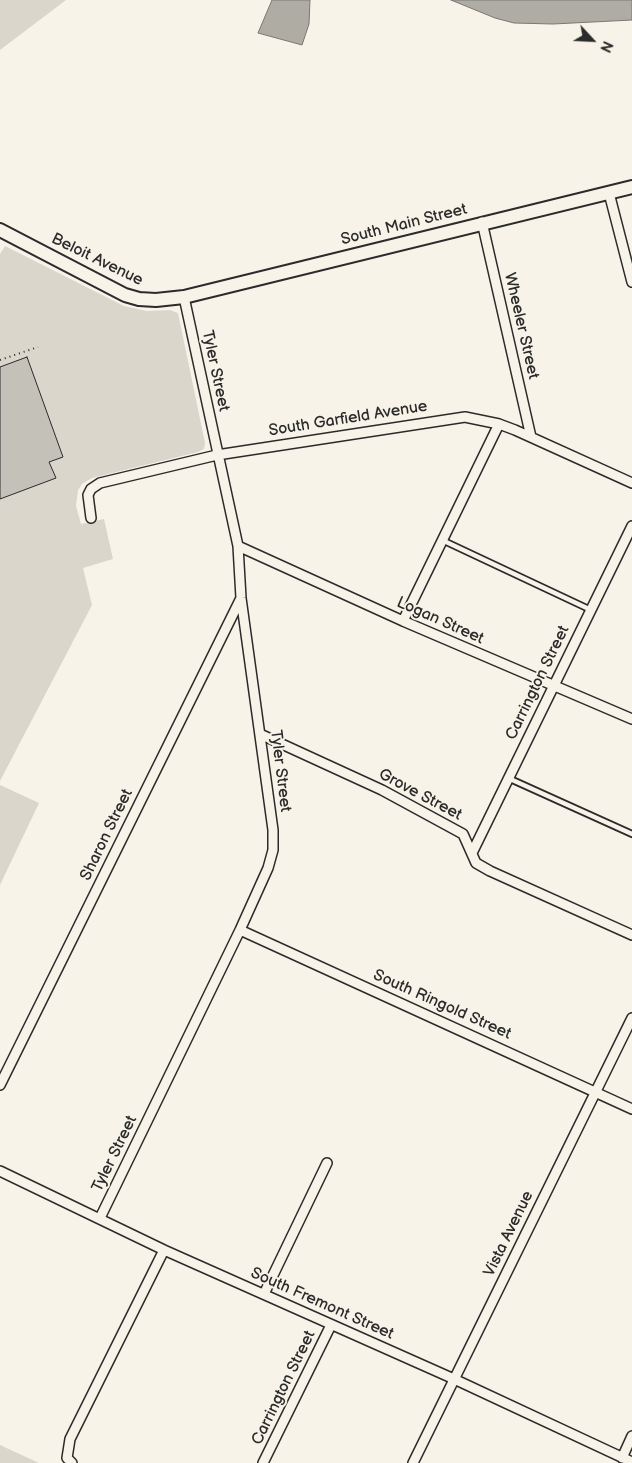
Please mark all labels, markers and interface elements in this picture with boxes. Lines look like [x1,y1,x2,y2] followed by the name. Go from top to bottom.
[567,15,617,65] north arrow
[596,38,616,55] text: N
[339,200,469,250] street label: South Main Street
[48,230,146,290] street label: Beloit Avenue
[499,271,543,381] street label: Wheeler Street
[197,329,233,413] street label: Tyler Street
[267,397,429,441] street label: South Garfield Avenue
[393,593,487,649] street label: Logan Street
[502,623,574,743] street label: Carrington Street
[265,729,295,813] street label: Tyler Street
[375,765,465,825] street label: Grove Street
[77,786,137,884] street label: Sharon Street
[370,966,514,1044] street label: South Ringold Street
[88,1113,142,1195] street label: Tyler Street
[480,1188,538,1280] street label: Vista Avenue
[247,1264,397,1344] street label: South Fremont Street
[248,1328,320,1448] street label: Carrington Street

